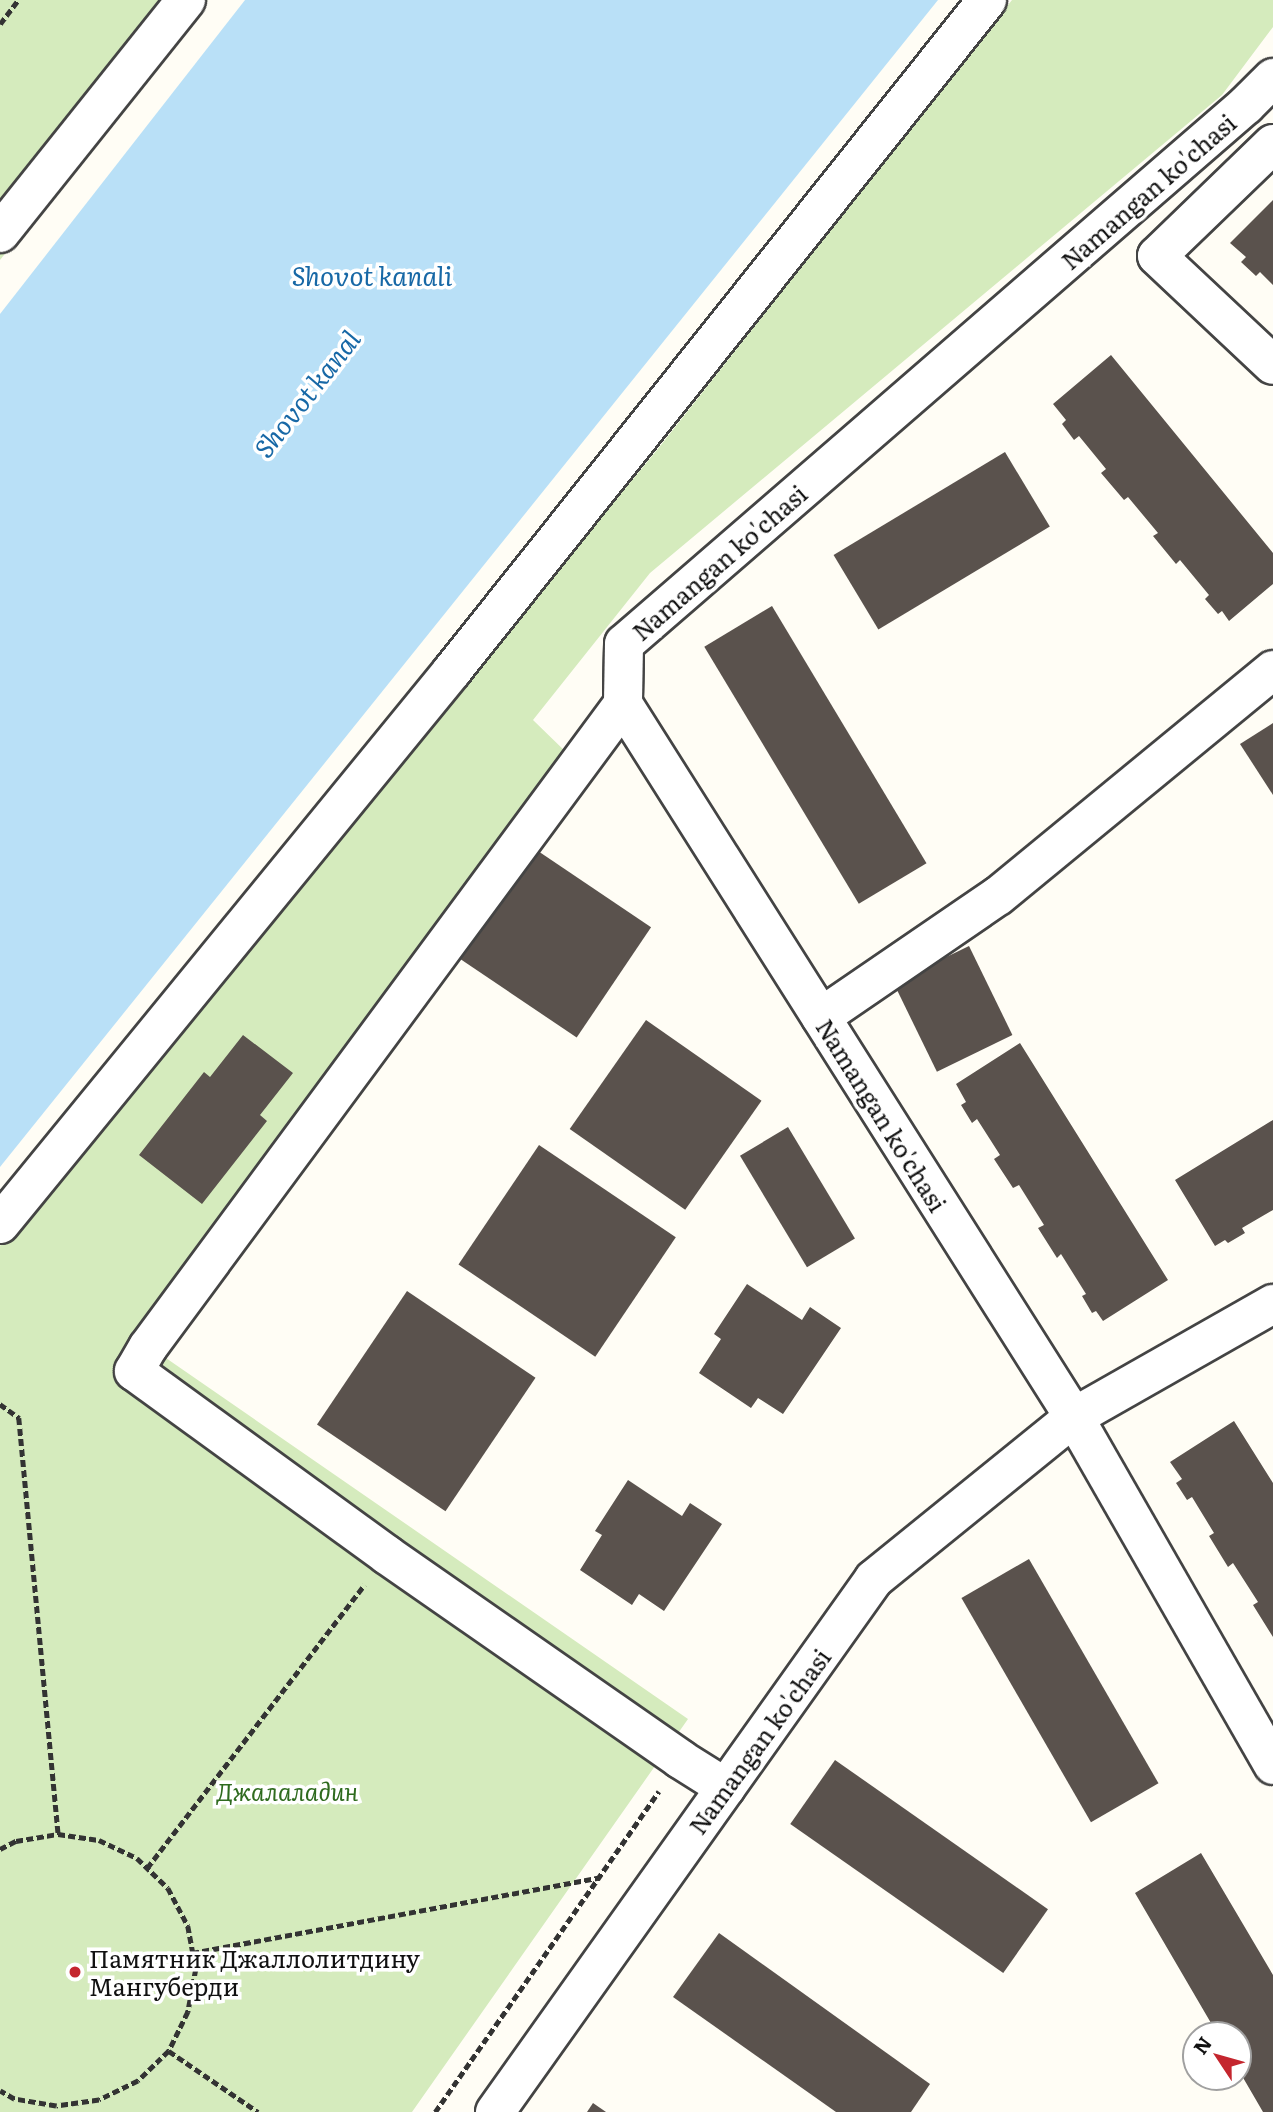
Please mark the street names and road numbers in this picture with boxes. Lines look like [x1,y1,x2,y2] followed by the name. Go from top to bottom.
[1055,107,1241,275] street label: Namangan ko'chasi
[626,478,812,646] street label: Namangan ko'chasi
[811,1013,953,1217] street label: Namangan ko'chasi
[682,1643,836,1839] street label: Namangan ko'chasi

